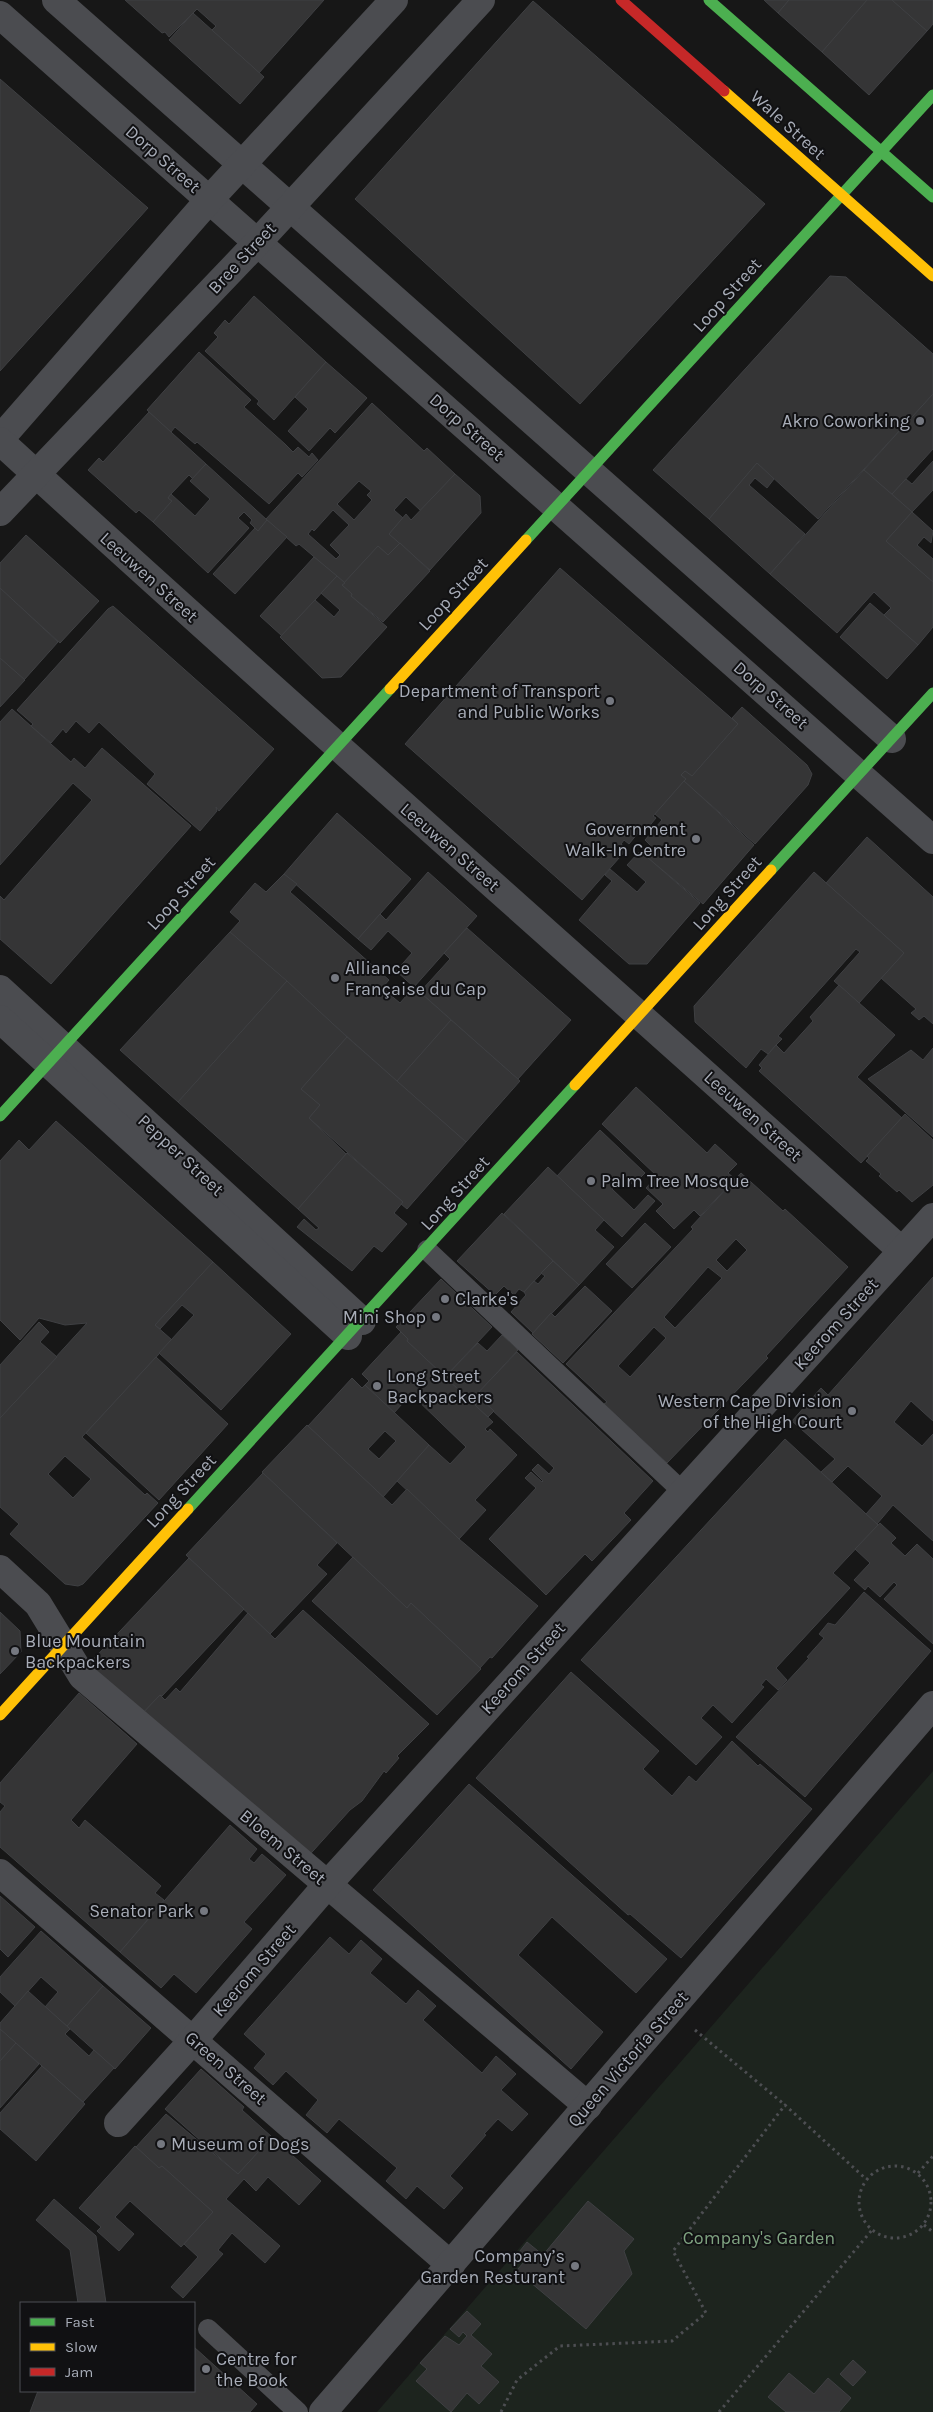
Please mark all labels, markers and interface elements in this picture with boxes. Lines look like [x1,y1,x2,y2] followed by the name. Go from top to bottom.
[746,86,830,165] street label: Wale Street
[121,120,205,198] street label: Dorp Street
[203,217,281,298] street label: Bree Street
[688,253,766,337] street label: Loop Street
[425,388,509,466] street label: Dorp Street
[782,410,910,432] place label: Akro Coworking
[914,415,926,427] marker: Akro Coworking
[95,527,203,627] street label: Leeuwen Street
[413,553,493,635] street label: Loop Street
[729,656,813,734] street label: Dorp Street
[399,680,600,723] place label: Department of Transport and Public Works
[604,695,616,707] marker: Department of Transport and Public Works
[396,798,504,896] street label: Leeuwen Street
[565,818,686,861] place label: Government Walk-In Centre
[690,833,702,845] marker: Government Walk-In Centre
[142,851,220,935] street label: Loop Street
[688,851,766,935] street label: Long Street
[345,957,487,1000] place label: Alliance Française du Cap
[329,972,341,984] marker: Alliance Française du Cap
[699,1066,807,1166] street label: Leeuwen Street
[133,1110,229,1201] street label: Pepper Street
[416,1151,494,1235] street label: Long Street
[601,1170,749,1192] place label: Palm Tree Mosque
[585,1175,597,1187] marker: Palm Tree Mosque
[789,1273,883,1375] street label: Keerom Street
[455,1288,519,1310] place label: Clarke's
[439,1293,451,1305] marker: Clarke's
[343,1306,426,1328] place label: Mini Shop
[430,1311,442,1323] marker: Mini Shop
[387,1365,493,1408] place label: Long Street Backpackers
[371,1380,383,1392] marker: Long Street Backpackers
[658,1390,842,1433] place label: Western Cape Division of the High Court
[846,1405,858,1417] marker: Western Cape Division of the High Court
[141,1449,221,1532] street label: Long Street
[476,1617,570,1719] street label: Keerom Street
[25,1630,145,1673] place label: Blue Mountain Backpackers
[9,1645,21,1657] marker: Blue Mountain Backpackers
[235,1805,331,1890] street label: Bloem Street
[89,1900,194,1922] place label: Senator Park
[198,1905,210,1917] marker: Senator Park
[208,1919,301,2021] street label: Keerom Street
[563,1986,693,2132] street label: Queen Victoria Street
[181,2027,272,2110] street label: Green Street
[171,2133,309,2155] place label: Museum of Dogs
[155,2138,167,2150] marker: Museum of Dogs
[683,2227,835,2249] park label: Company's Garden
[421,2245,565,2288] place label: Company’s Garden Resturant
[569,2260,581,2272] marker: Company’s Garden Resturant
[20,2302,195,2392] legend
[65,2313,95,2331] text: Fast
[65,2338,97,2356] text: Slow
[216,2348,297,2391] place label: Centre for the Book
[65,2363,93,2381] text: Jam
[200,2363,212,2375] marker: Centre for the Book

